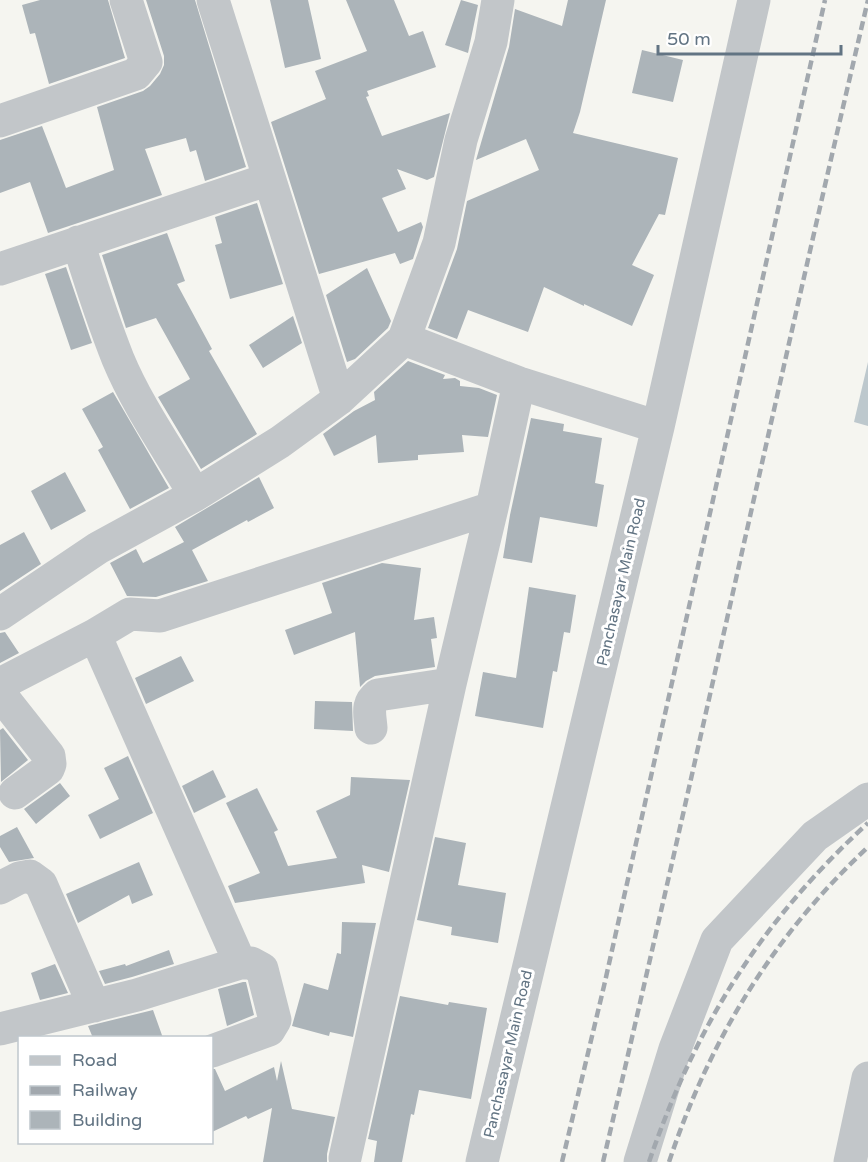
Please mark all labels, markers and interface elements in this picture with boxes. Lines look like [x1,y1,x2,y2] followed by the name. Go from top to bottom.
[658,18,841,56] scale bar
[667,28,711,50] text: 50 m
[593,496,649,668] street label: Panchasayar Main Road
[480,968,536,1140] street label: Panchasayar Main Road
[18,1036,213,1144] legend
[72,1049,117,1071] text: Road
[72,1079,138,1101] text: Railway
[72,1109,142,1131] text: Building

